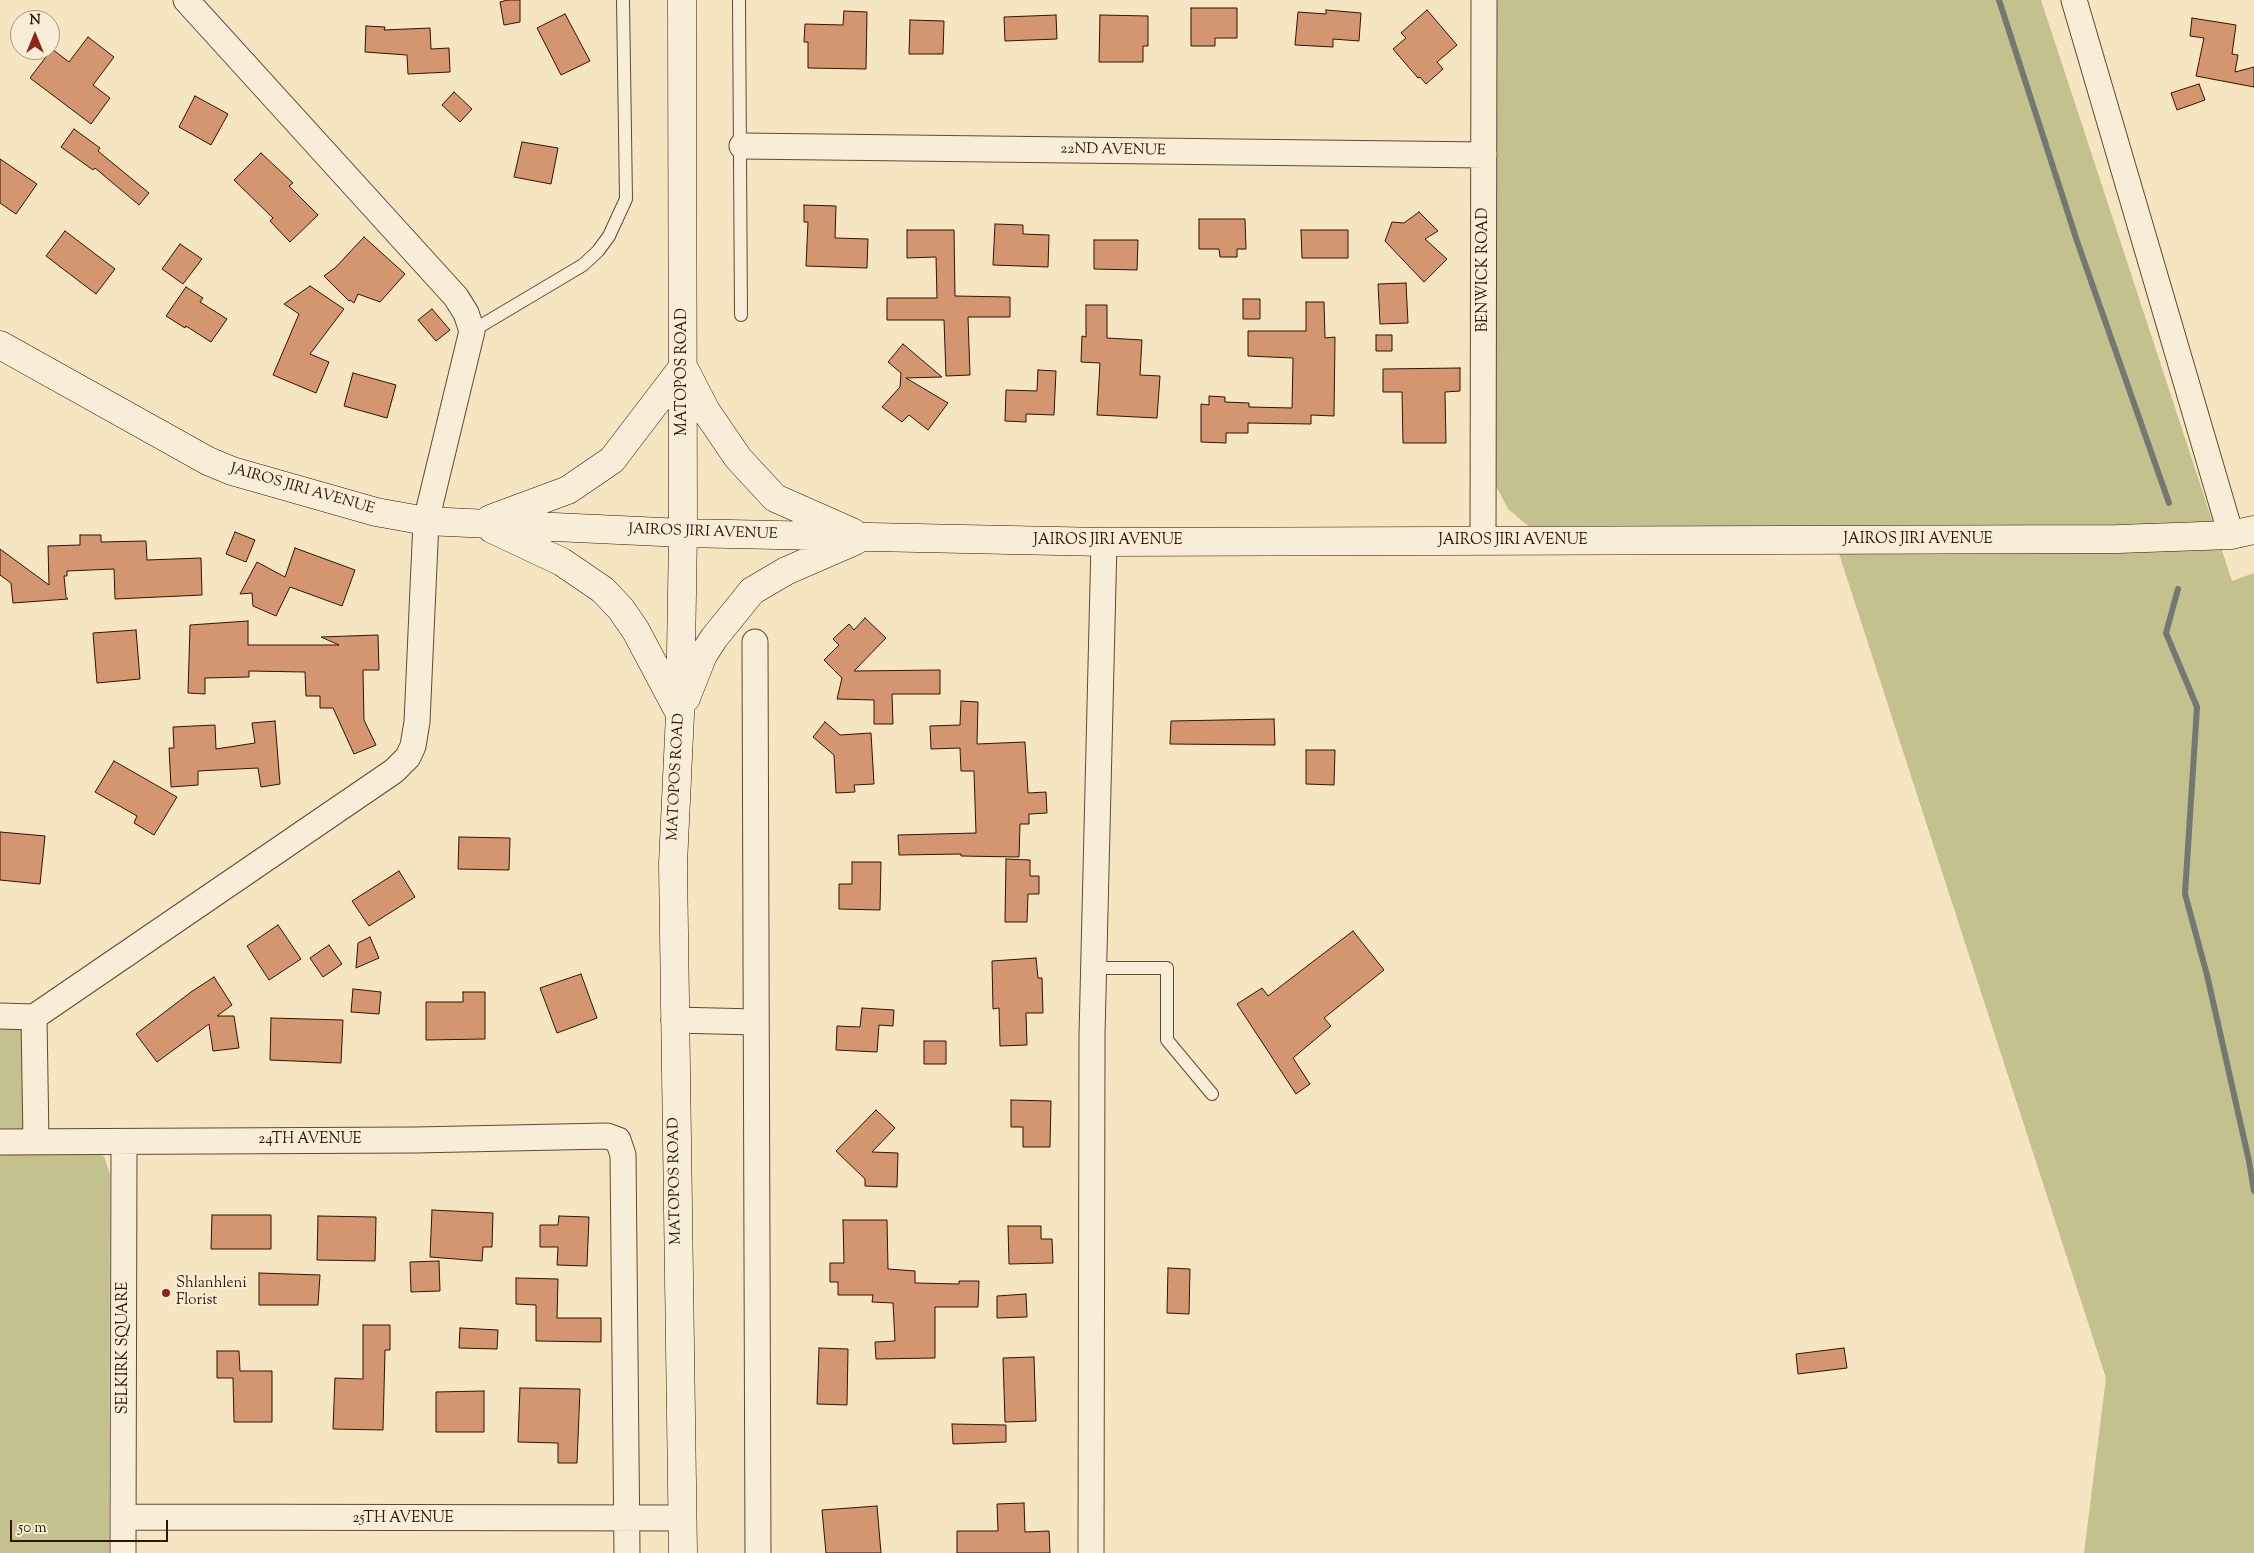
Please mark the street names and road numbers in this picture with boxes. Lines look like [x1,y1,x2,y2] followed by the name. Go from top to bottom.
[1060,141,1166,161] street label: 22ND AVENUE
[1475,208,1493,332] street label: BENWICK ROAD
[674,308,692,436] street label: MATOPOS ROAD
[228,461,376,519] street label: JAIROS JIRI AVENUE
[628,521,778,545] street label: JAIROS JIRI AVENUE
[1843,531,1993,549] street label: JAIROS JIRI AVENUE
[1033,532,1183,550] street label: JAIROS JIRI AVENUE
[1438,532,1588,550] street label: JAIROS JIRI AVENUE
[665,713,689,841] street label: MATOPOS ROAD
[666,1117,686,1245] street label: MATOPOS ROAD
[258,1131,362,1149] street label: 24TH AVENUE
[115,1282,133,1414] street label: SELKIRK SQUARE
[353,1510,453,1528] street label: 25TH AVENUE

